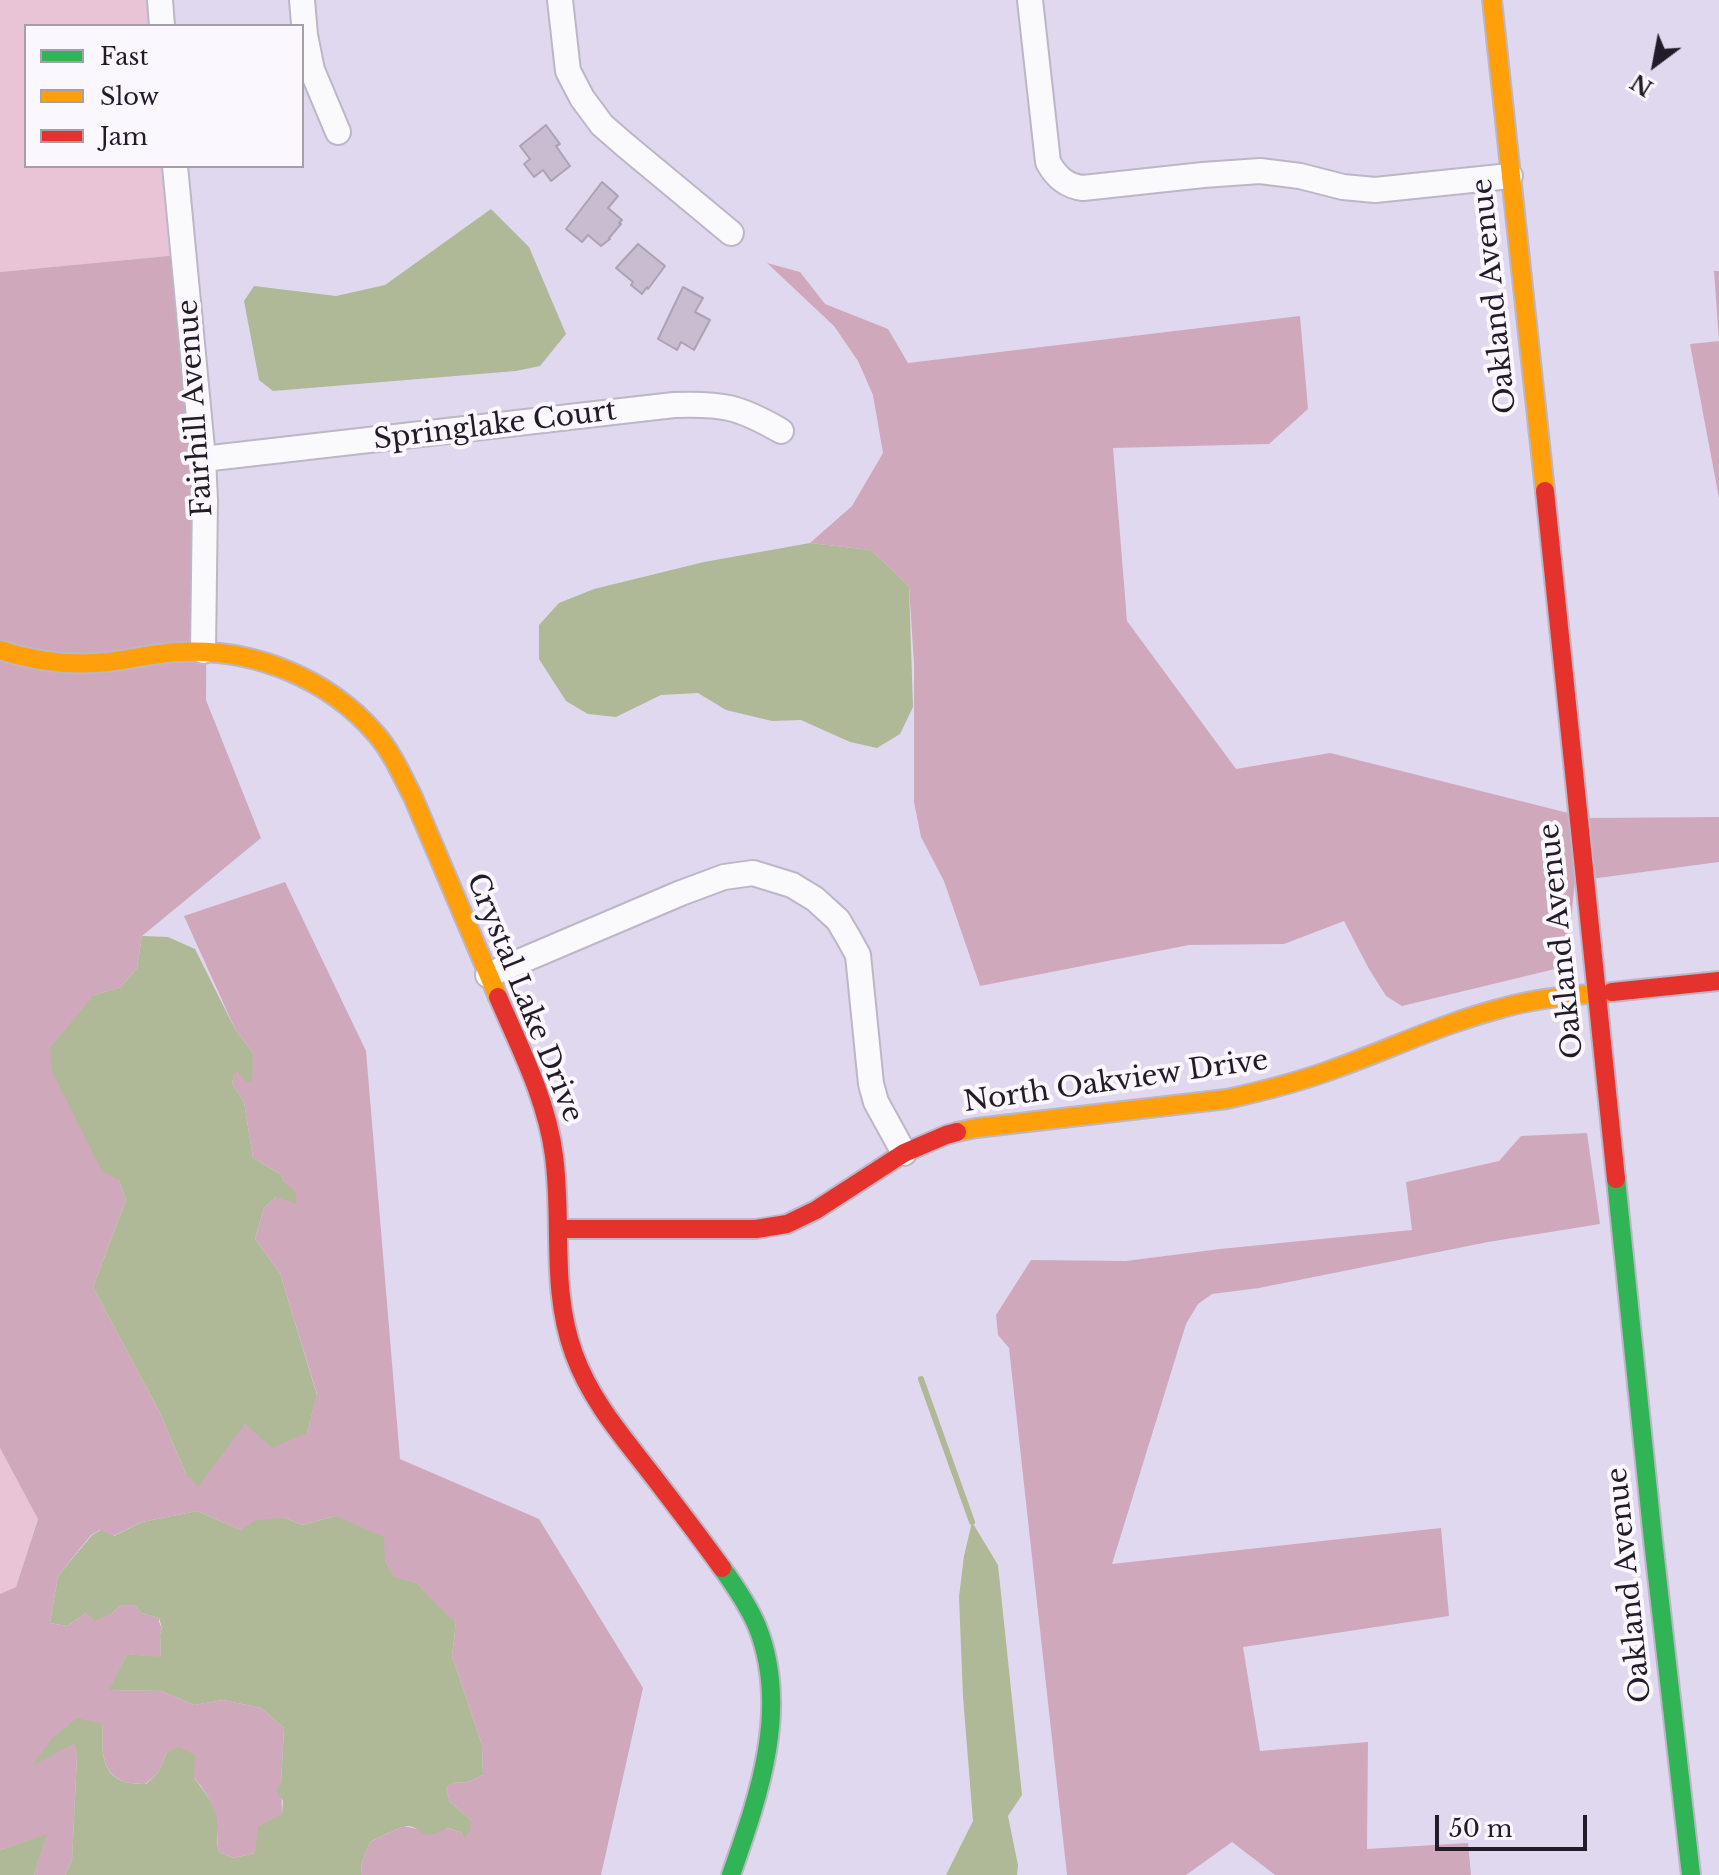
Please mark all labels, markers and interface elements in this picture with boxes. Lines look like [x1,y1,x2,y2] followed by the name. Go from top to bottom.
[24,24,304,168] legend
[1615,24,1695,104] north arrow
[100,42,148,71] text: Fast
[1626,68,1658,102] text: N
[100,82,159,111] text: Slow
[100,122,148,151] text: Jam
[1466,177,1524,415] street label: Oakland Avenue
[172,298,220,518] street label: Fairhill Avenue
[372,394,618,458] street label: Springlake Court
[1533,822,1591,1060] street label: Oakland Avenue
[459,869,589,1127] street label: Crystal Lake Drive
[962,1044,1270,1120] street label: North Oakview Drive
[1601,1466,1659,1704] street label: Oakland Avenue
[1439,1799,1591,1849] scale bar
[1449,1814,1512,1843] text: 50 m

